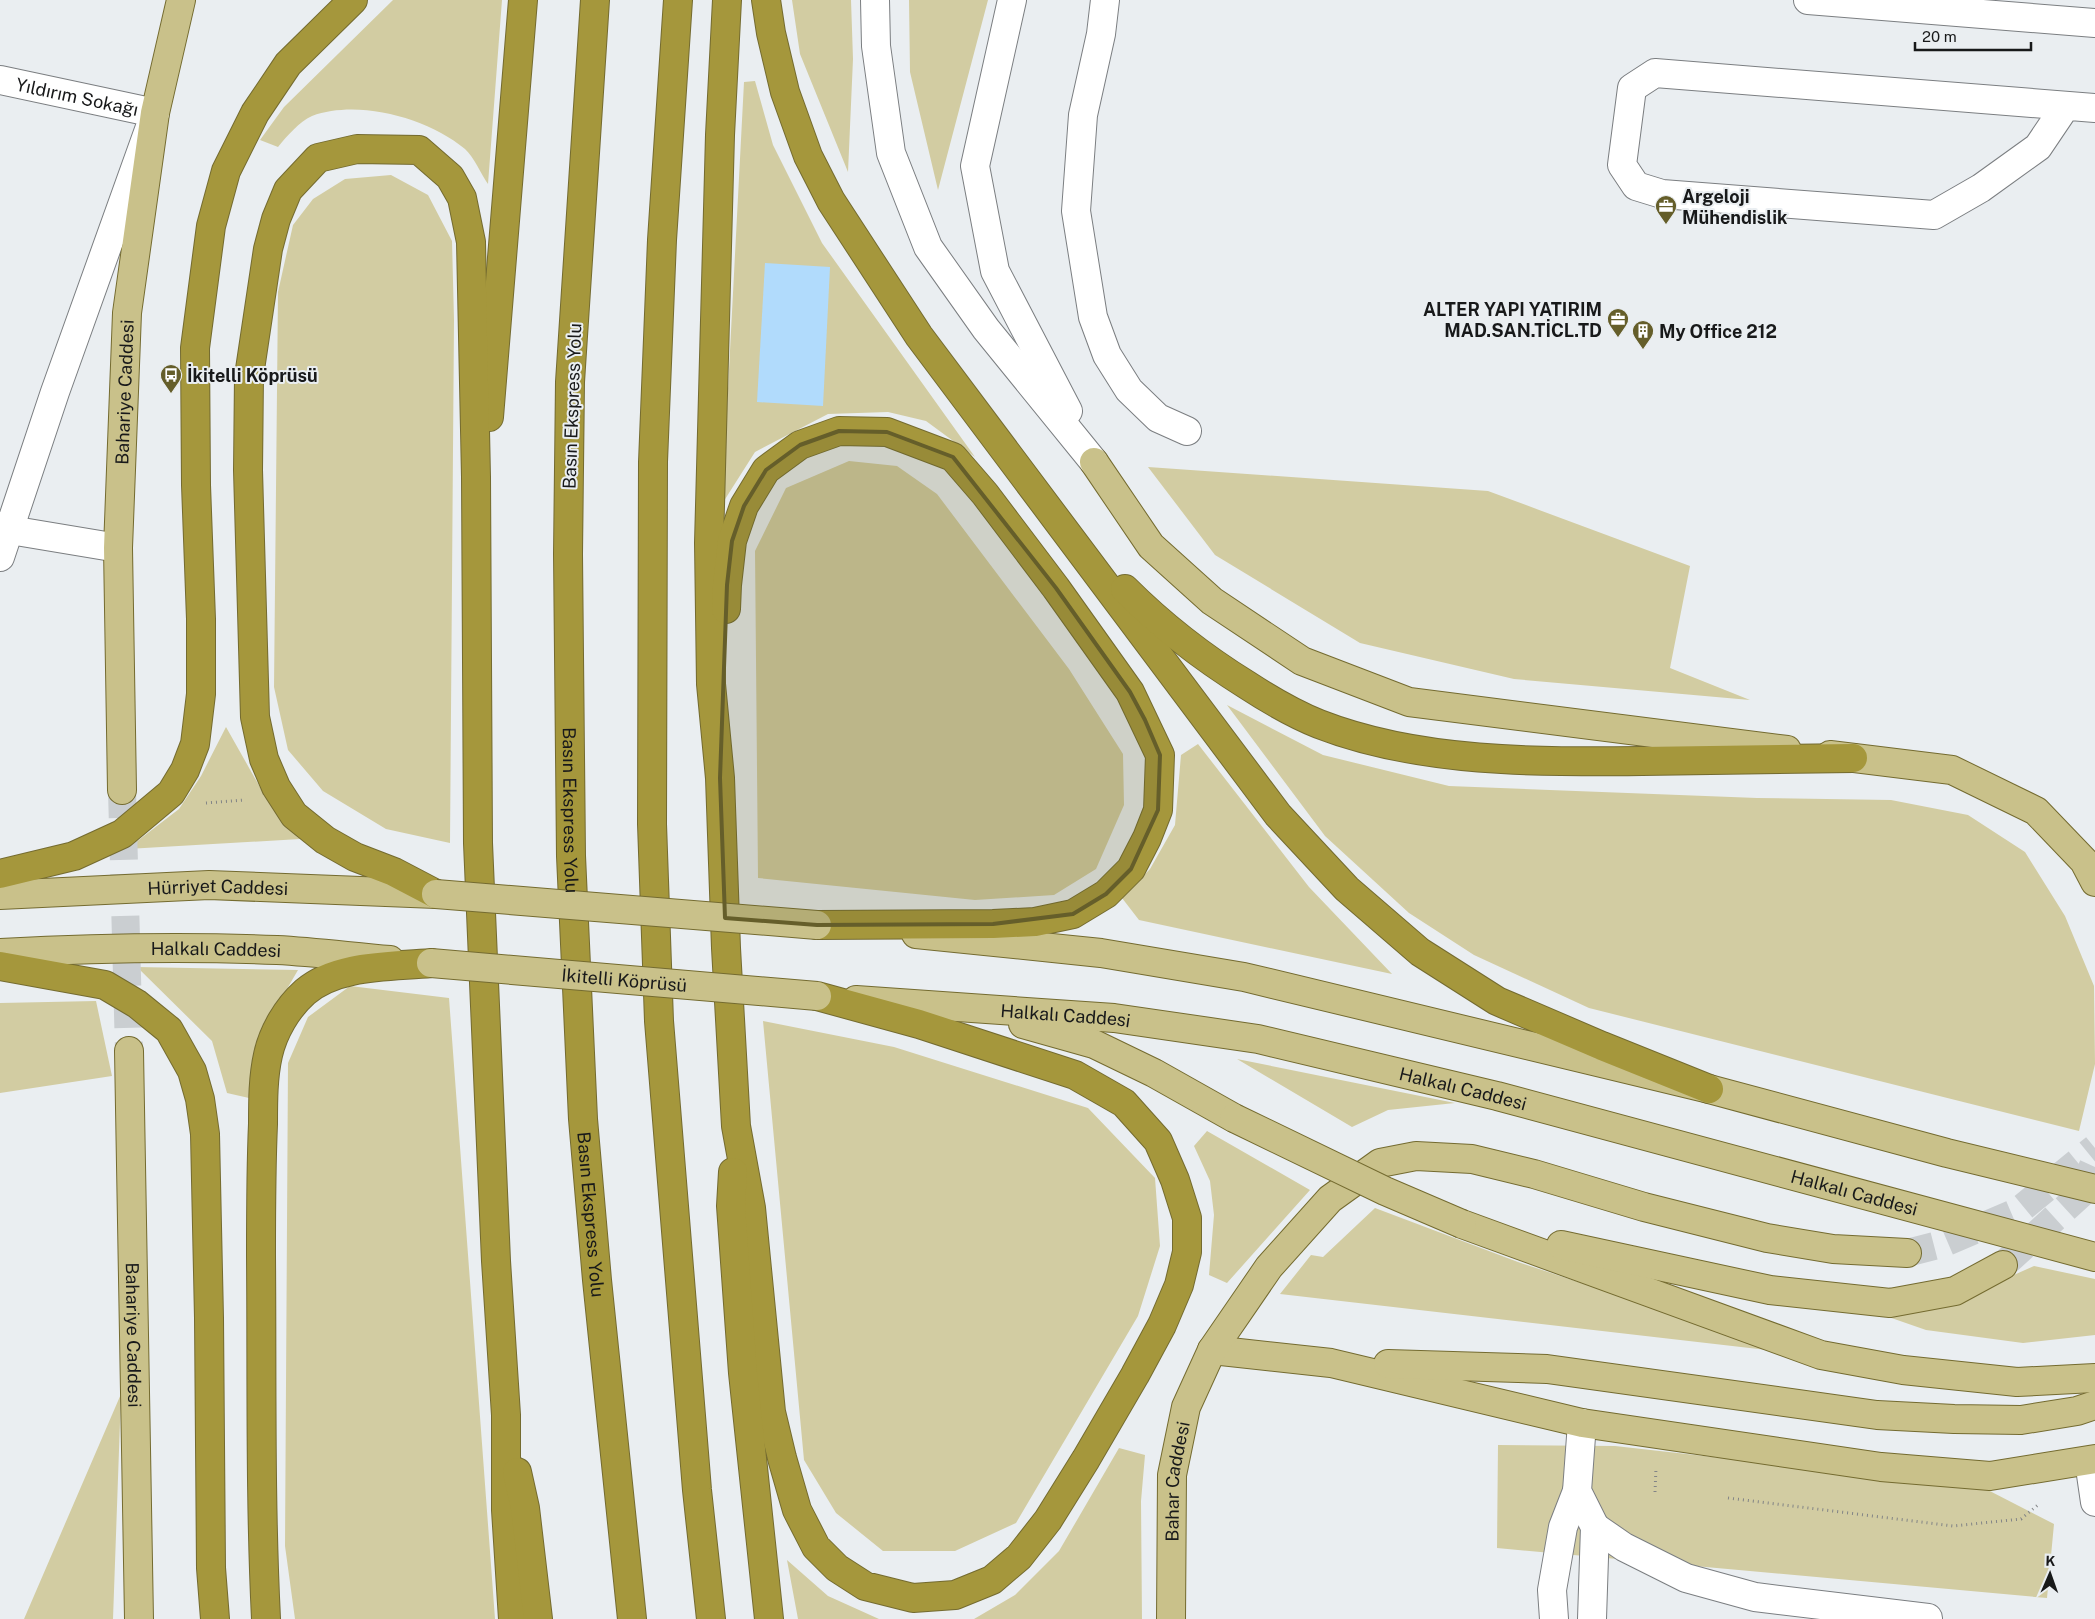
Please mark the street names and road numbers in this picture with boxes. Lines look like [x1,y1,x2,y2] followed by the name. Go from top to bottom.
[14,73,140,120] street label: Yıldırım Sokağı
[111,319,137,465] street label: Bahariye Caddesi
[559,323,585,489] street label: Basın Ekspress Yolu
[559,727,583,894] street label: Basın Ekspress Yolu
[147,874,289,899] street label: Hürriyet Caddesi
[151,937,282,961] street label: Halkalı Caddesi
[561,963,688,995] street label: İkitelli Köprüsü
[1000,1000,1132,1031] street label: Halkalı Caddesi
[1397,1063,1529,1114] street label: Halkalı Caddesi
[574,1131,609,1298] street label: Basın Ekspress Yolu
[1789,1165,1920,1219] street label: Halkalı Caddesi
[122,1262,146,1408] street label: Bahariye Caddesi
[1161,1419,1193,1542] street label: Bahar Caddesi

